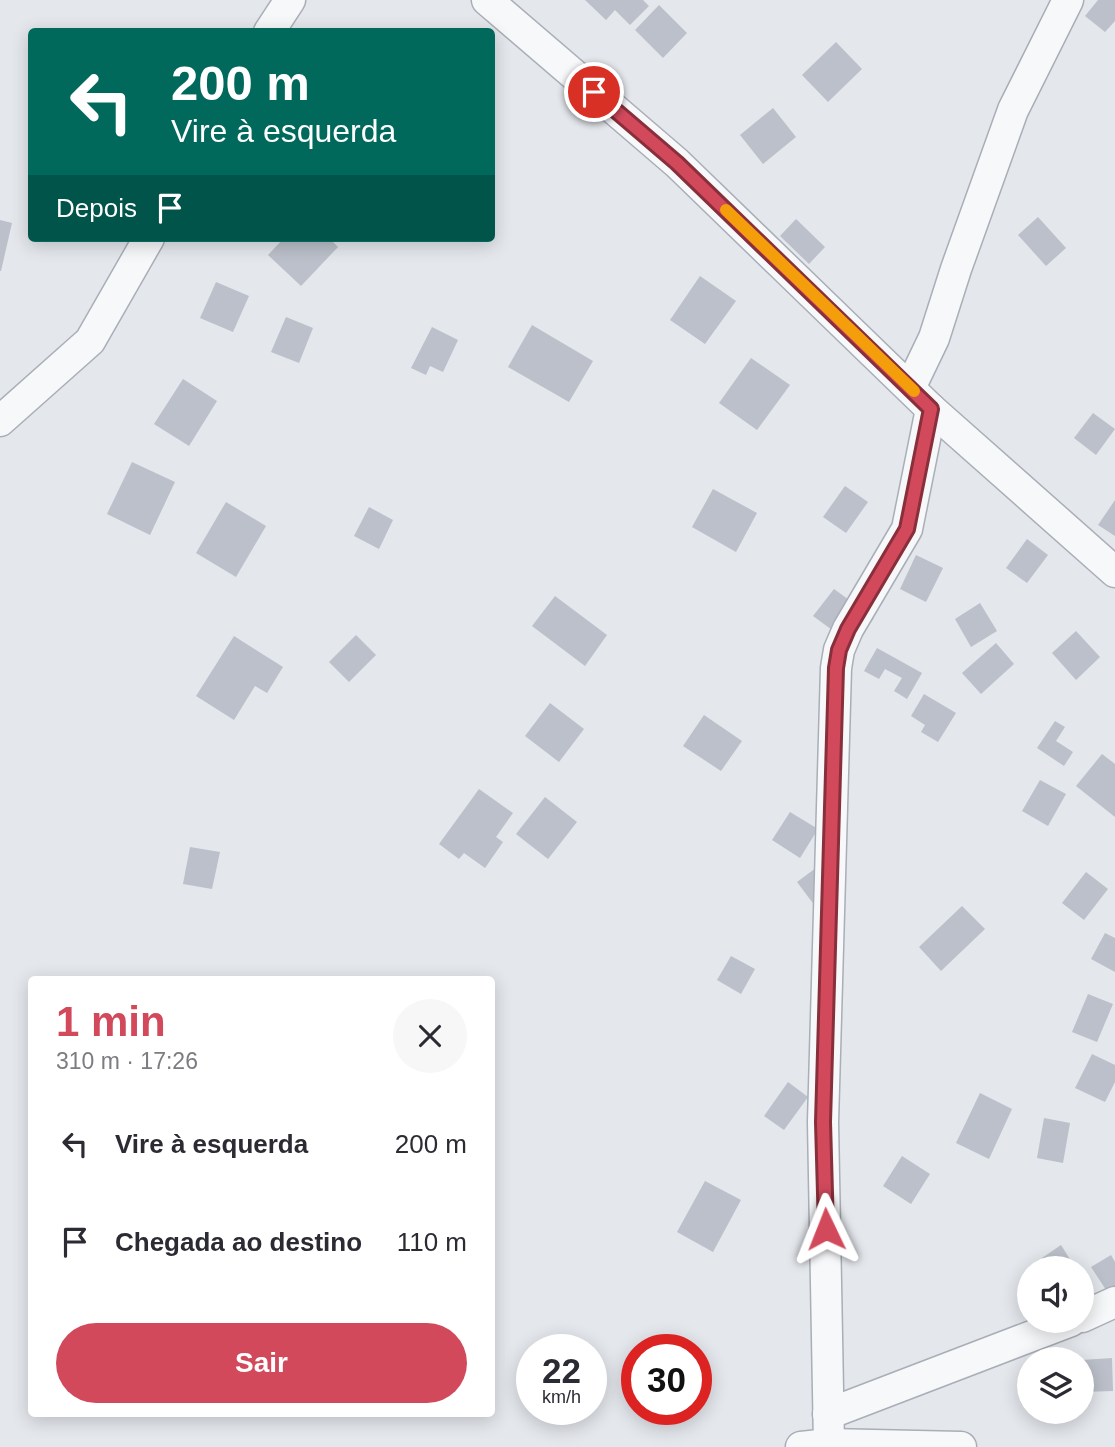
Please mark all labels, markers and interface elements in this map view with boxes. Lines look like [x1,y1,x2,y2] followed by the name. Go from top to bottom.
[56,56,147,147] icon: left
[171,56,310,110] text: 200 m
[564,62,624,122] pin
[575,73,613,111] icon: arrive
[171,113,396,149] text: Vire à esquerda
[151,189,189,227] icon: arrive
[56,193,137,223] text: Depois
[56,998,166,1045] text: 1 min
[393,999,467,1073] button: close
[56,1048,198,1074] text: 310 m · 17:26
[56,1125,94,1163] icon: left
[115,1129,308,1159] text: Vire à esquerda
[395,1129,467,1159] text: 200 m
[789,1192,863,1266] position arrow
[56,1223,94,1261] icon: arrive
[115,1227,362,1257] text: Chegada ao destino
[397,1227,467,1257] text: 110 m
[1017,1256,1094,1424] map controls
[1017,1256,1094,1333] button: sound
[56,1323,467,1403] button: Sair
[621,1334,712,1425] speed limit sign: 30
[1017,1347,1094,1424] button: layers
[542,1351,581,1390] text: 22
[542,1387,581,1407] text: km/h

